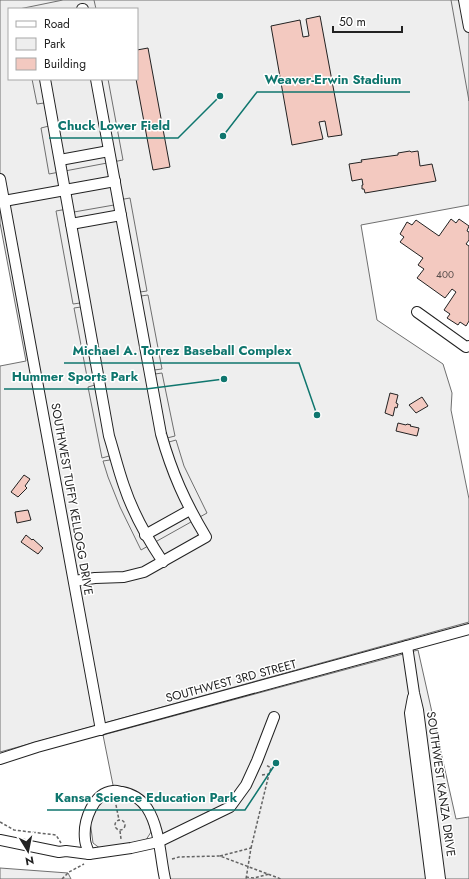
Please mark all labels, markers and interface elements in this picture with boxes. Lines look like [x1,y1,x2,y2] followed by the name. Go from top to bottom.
[8,8,138,80] legend
[333,8,402,34] scale bar
[339,13,366,31] text: 50 m
[44,15,70,33] text: Road
[44,35,66,53] text: Park
[44,55,86,73] text: Building
[257,67,410,92] callout: Weaver-Erwin Stadium
[265,70,401,89] text: Weaver-Erwin Stadium
[49,113,178,138] callout: Chuck Lower Field
[58,116,170,135] text: Chuck Lower Field
[436,267,454,282] house number: 400
[64,338,299,363] callout: Michael A. Torrez Baseball Complex
[72,341,292,360] text: Michael A. Torrez Baseball Complex
[4,364,146,389] callout: Hummer Sports Park
[12,367,139,386] text: Hummer Sports Park
[46,401,98,597] street label: SOUTHWEST TUFFY KELLOGG DRIVE
[164,655,299,707] street label: SOUTHWEST 3RD STREET
[422,710,460,858] street label: SOUTHWEST KANZA DRIVE
[47,785,245,810] callout: Kansa Science Education Park
[55,788,238,807] text: Kansa Science Education Park
[8,831,48,871] north arrow
[24,852,35,869] text: N

